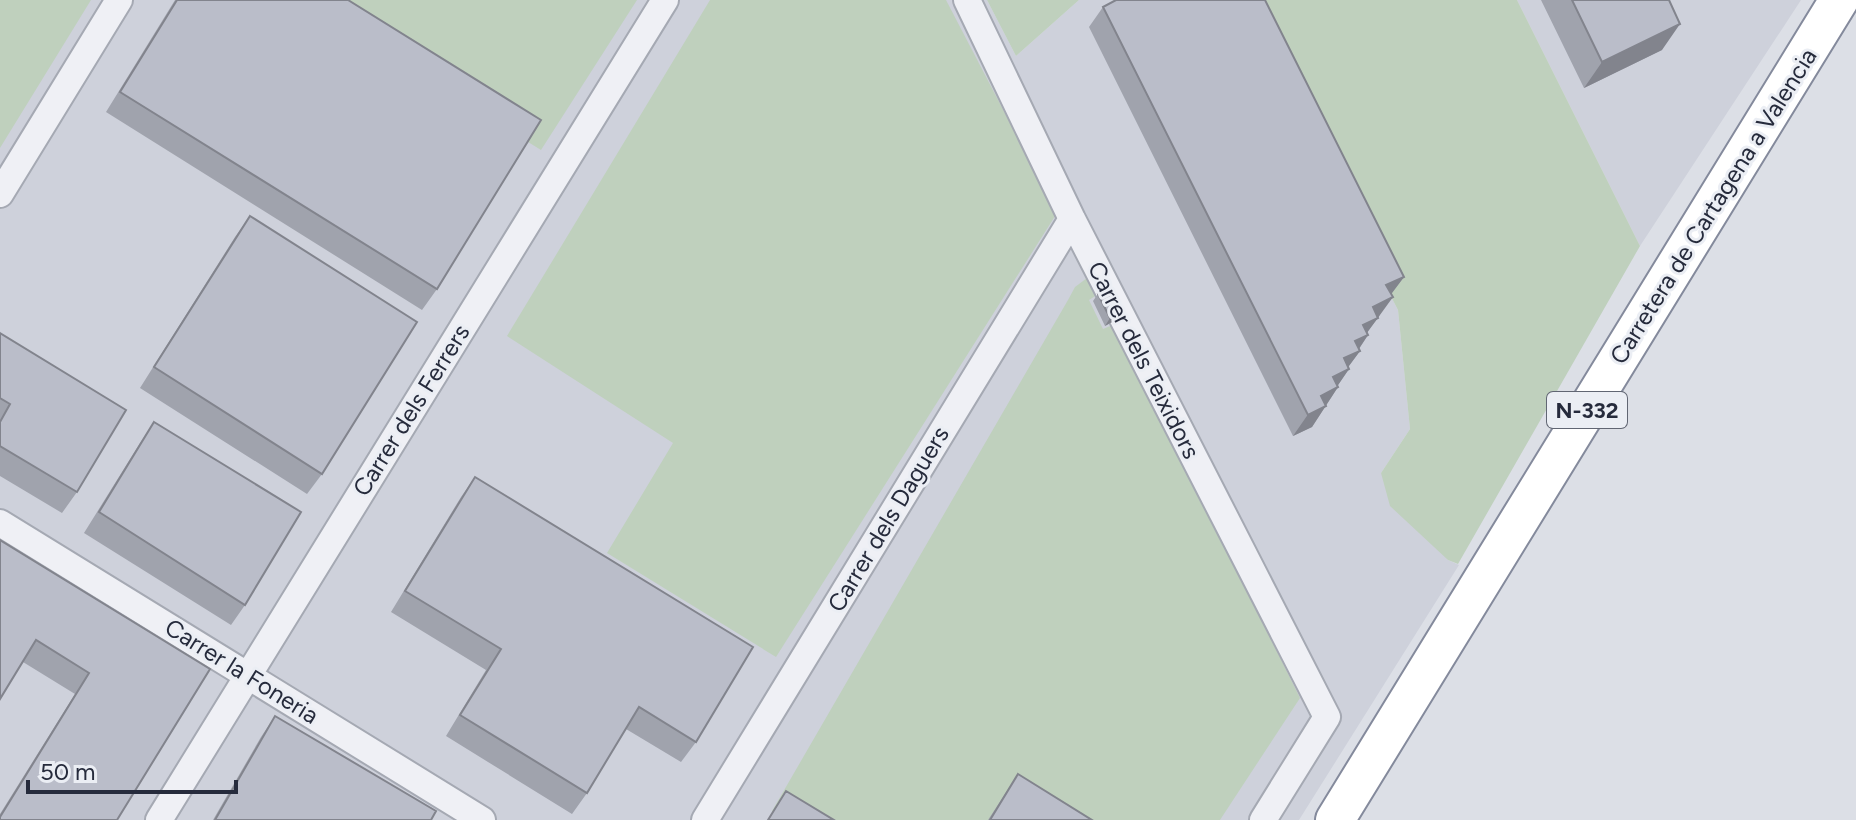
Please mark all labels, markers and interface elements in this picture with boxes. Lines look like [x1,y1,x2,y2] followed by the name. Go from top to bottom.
[1604,43,1822,369] street label: Carretera de Cartagena a Valencia
[1082,257,1206,463] street label: Carrer dels Teixidors
[346,319,476,501] street label: Carrer dels Ferrers
[1547,392,1627,428] road number: N-332
[821,421,955,617] street label: Carrer dels Daguers
[160,612,324,730] street label: Carrer la Foneria
[28,744,236,794] scale bar
[40,757,96,786] text: 50 m

